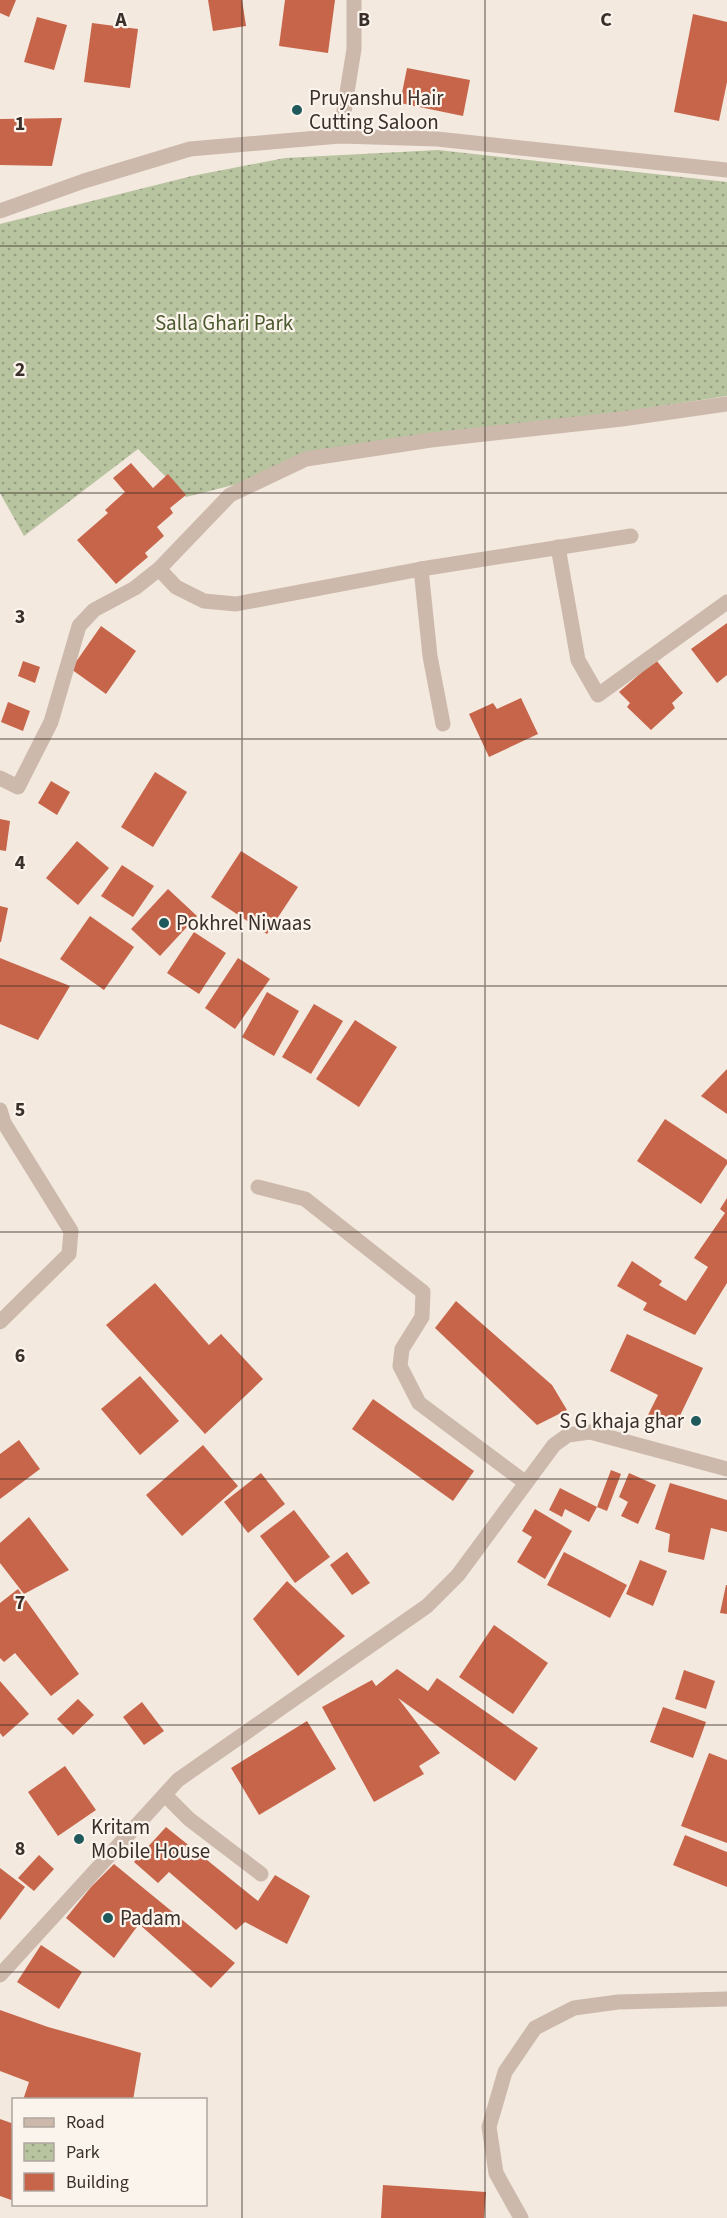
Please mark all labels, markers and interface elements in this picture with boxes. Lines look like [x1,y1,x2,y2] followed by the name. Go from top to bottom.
[114,6,127,34] text: A
[358,6,370,34] text: B
[600,6,612,34] text: C
[309,83,444,137] place label: Pruyanshu Hair Cutting Saloon
[290,103,304,117] marker: Pruyanshu Hair Cutting Saloon
[15,110,25,138] text: 1
[155,308,294,338] park label: Salla Ghari Park
[15,356,25,384] text: 2
[15,603,25,631] text: 3
[15,849,26,877] text: 4
[176,908,311,938] place label: Pokhrel Niwaas
[157,916,171,930] marker: Pokhrel Niwaas
[15,1096,25,1124] text: 5
[15,1342,25,1370] text: 6
[559,1406,685,1436] place label: S G khaja ghar
[689,1414,703,1428] marker: S G khaja ghar
[15,1589,25,1617] text: 7
[91,1812,210,1866] place label: Kritam Mobile House
[72,1832,86,1846] marker: Kritam Mobile House
[15,1835,25,1863] text: 8
[120,1903,181,1933] place label: Padam
[101,1911,115,1925] marker: Padam
[12,2098,207,2206] legend
[66,2110,105,2135] text: Road
[66,2140,100,2165] text: Park
[66,2170,129,2195] text: Building

